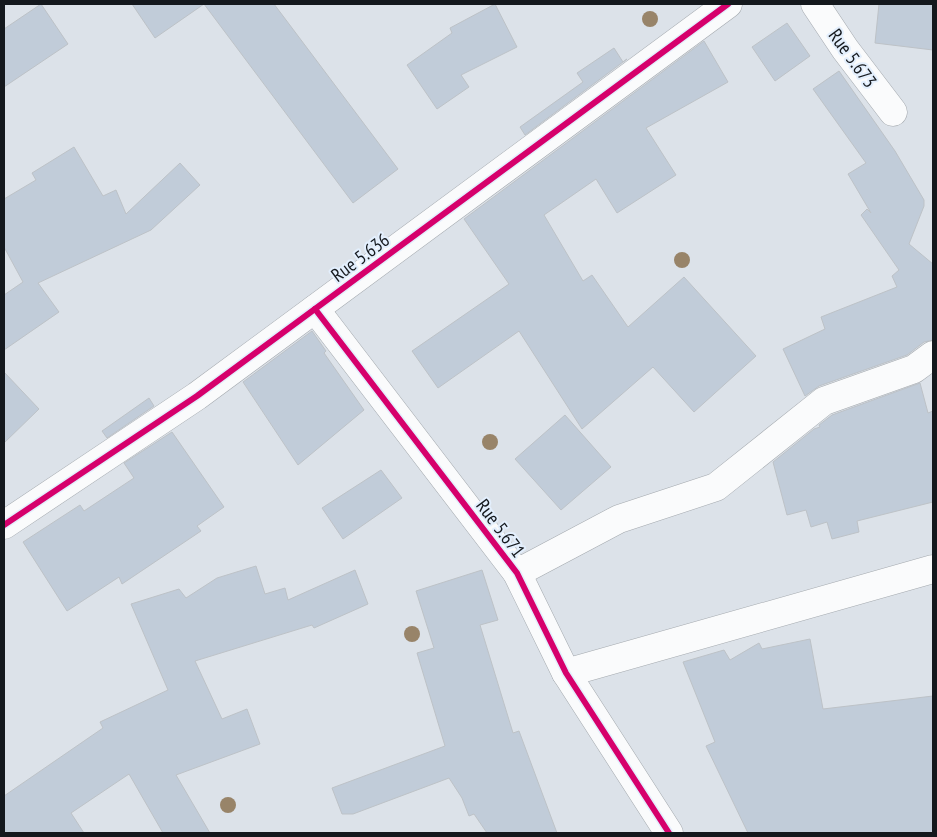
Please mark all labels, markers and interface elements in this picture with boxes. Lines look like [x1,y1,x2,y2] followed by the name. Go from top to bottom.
[824,24,882,92] street label: Rue 5.673
[326,227,394,287] street label: Rue 5.636
[471,494,531,562] street label: Rue 5.671

